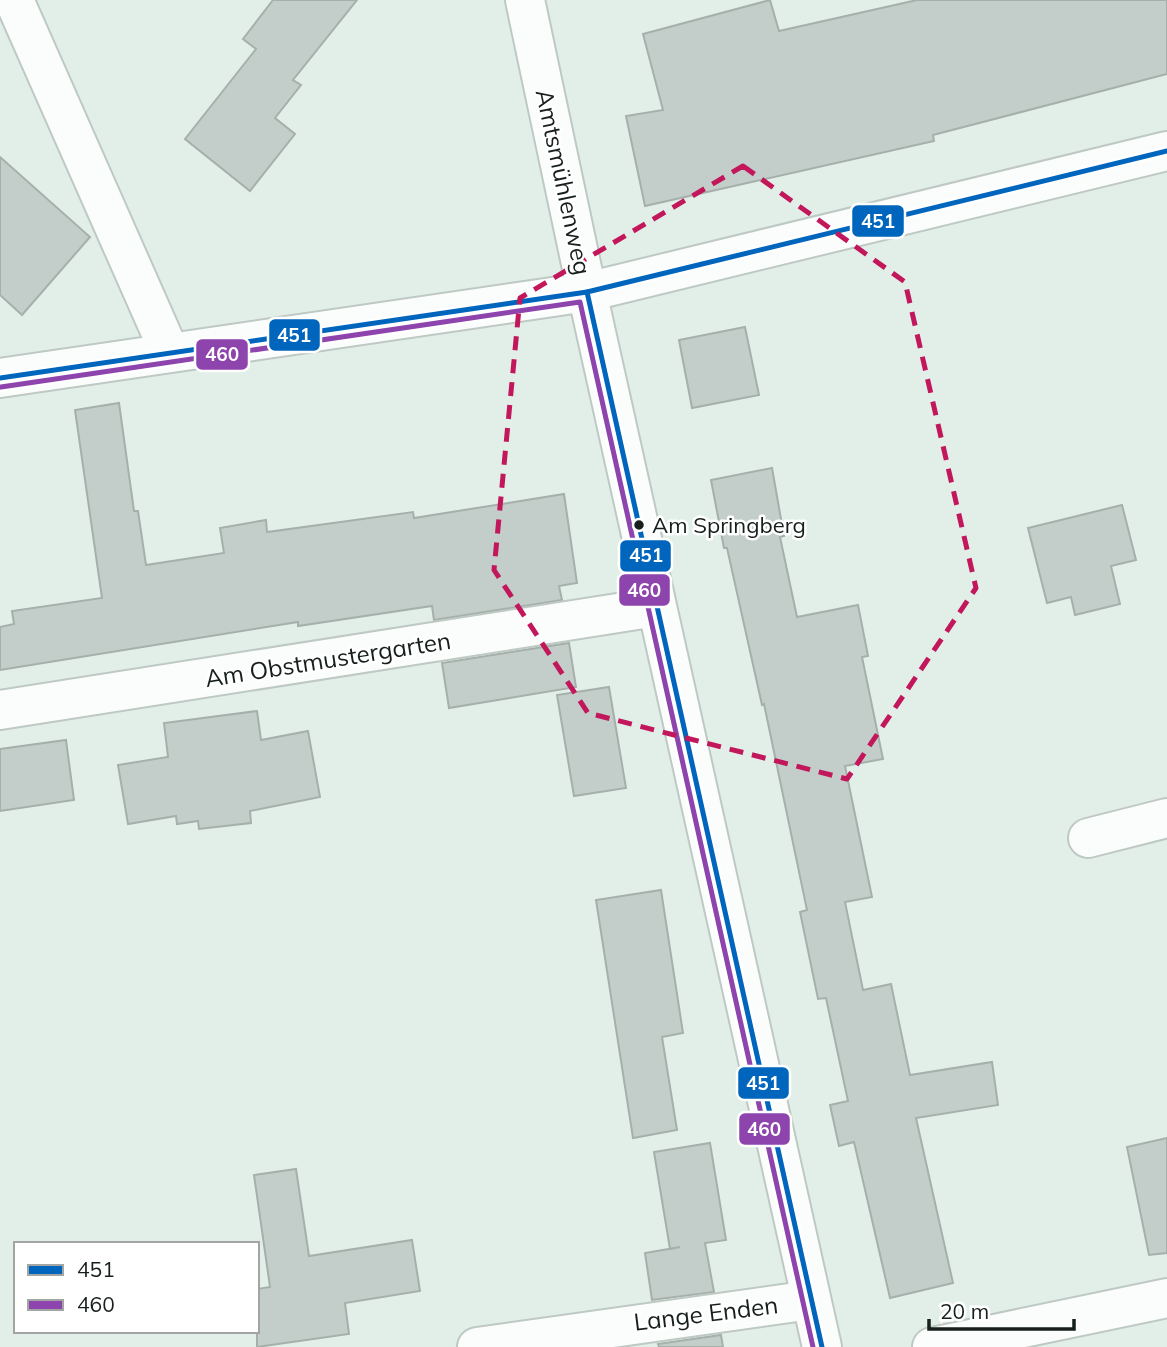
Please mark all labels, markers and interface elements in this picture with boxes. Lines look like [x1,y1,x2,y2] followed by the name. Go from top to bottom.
[530,86,598,277] street label: Amtsmühlenweg
[851,204,905,238] line badge: 451
[861,209,895,233] text: 451
[268,318,321,352] line badge: 451
[277,323,311,347] text: 451
[195,338,249,371] line badge: 460
[205,342,239,366] text: 460
[652,511,806,539] place label: Am Springberg
[632,518,646,532] marker: Am Springberg
[619,539,672,573] line badge: 451
[629,543,663,567] text: 451
[618,573,671,607] line badge: 460
[627,578,661,602] text: 460
[203,625,453,693] street label: Am Obstmustergarten
[737,1066,790,1100] line badge: 451
[746,1071,780,1095] text: 451
[738,1112,791,1146] line badge: 460
[747,1117,781,1141] text: 460
[14,1242,259,1333] legend
[77,1256,115,1282] text: 451
[929,1288,1074,1332] scale bar
[632,1289,780,1337] street label: Lange Enden
[77,1291,115,1317] text: 460
[940,1298,989,1324] text: 20 m

